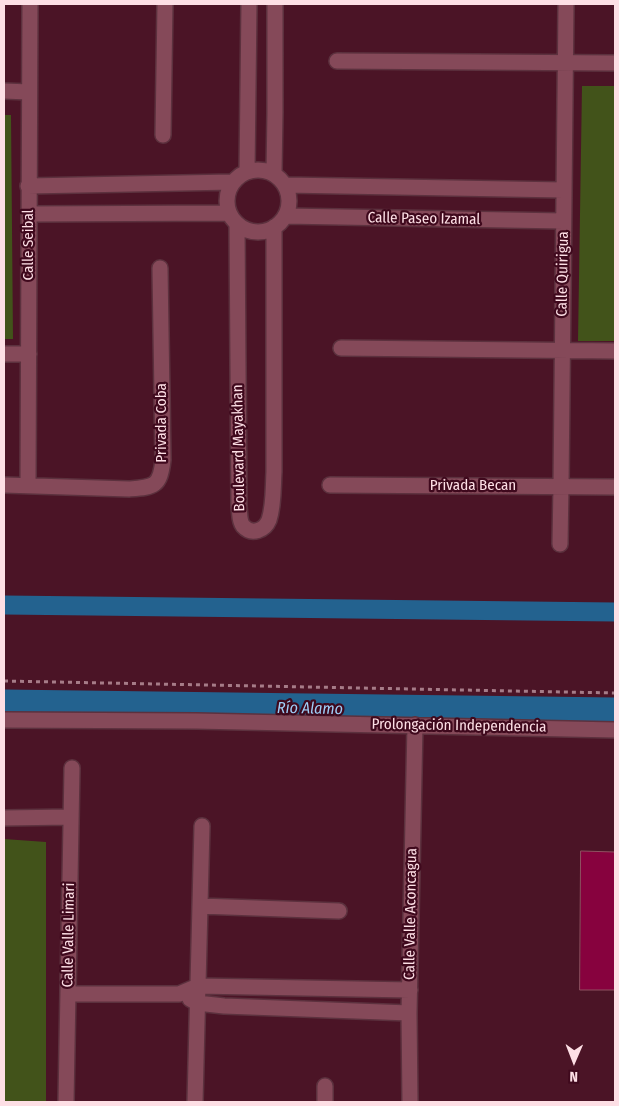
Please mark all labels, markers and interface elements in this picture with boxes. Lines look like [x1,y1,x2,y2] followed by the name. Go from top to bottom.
[20,209,38,281] street label: Calle Seibal
[367,209,481,229] street label: Calle Paseo Izamal
[553,231,573,317] street label: Calle Quirigua
[153,383,171,463] street label: Privada Coba
[229,384,249,512] street label: Boulevard Mayakhan
[430,477,516,495] street label: Privada Becan
[277,699,343,719] water label: Río Alamo
[371,715,547,737] street label: Prolongación Independencia
[401,848,421,980] street label: Calle Valle Aconcagua
[59,882,79,988] street label: Calle Valle Limari
[549,1036,599,1086] north arrow
[569,1068,578,1085] text: N

